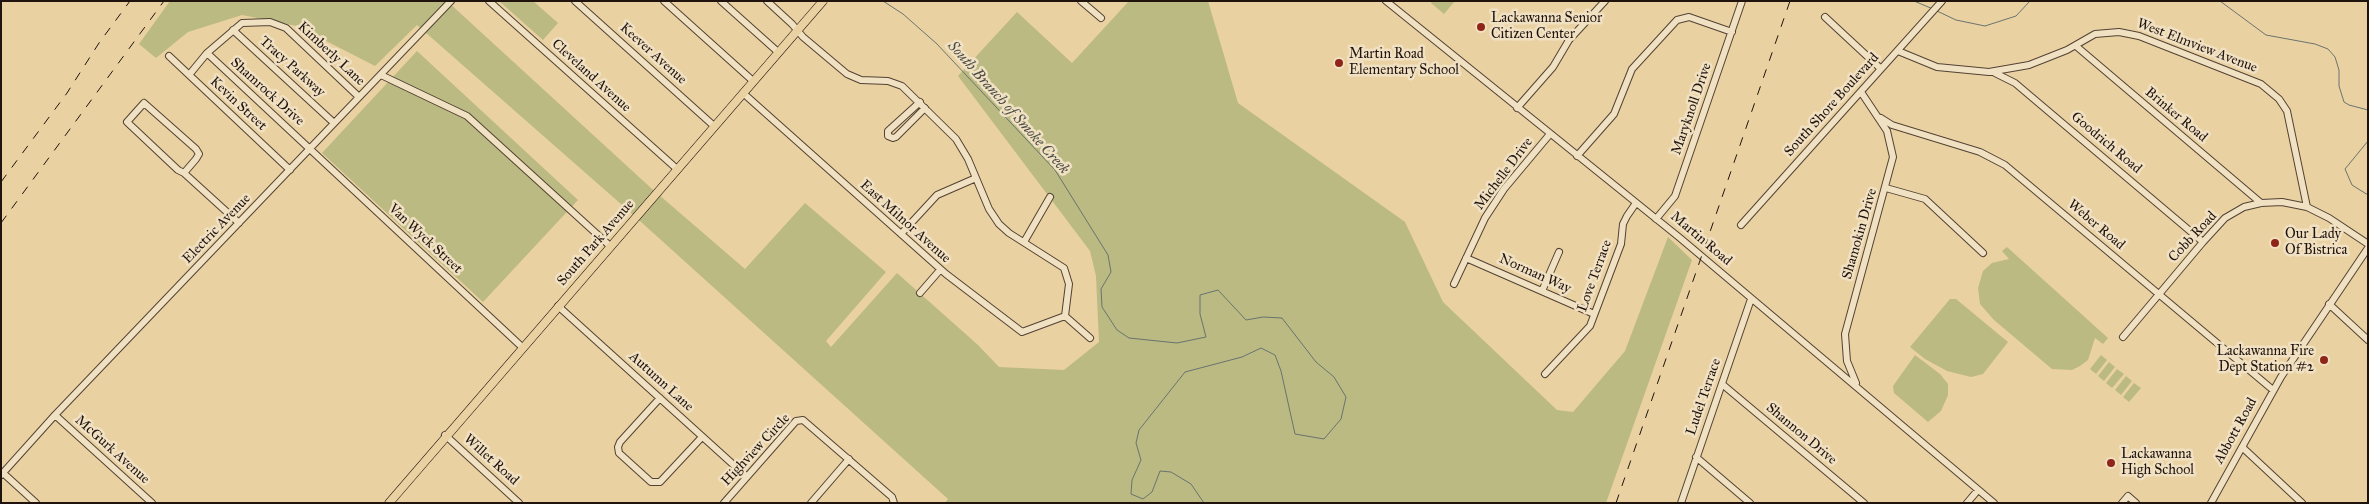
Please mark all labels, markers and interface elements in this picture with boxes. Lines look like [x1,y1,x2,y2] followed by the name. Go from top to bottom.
[1491,11,1602,44] place label: Lackawanna Senior Citizen Center
[2134,15,2260,77] street label: West Elmview Avenue
[294,19,368,89] street label: Kimberly Lane
[616,20,690,88] street label: Keever Avenue
[1475,21,1487,33] marker: Lackawanna Senior Citizen Center
[256,33,328,101] street label: Tracy Parkway
[548,36,634,116] street label: Cleveland Avenue
[943,38,1073,178] water label: South Branch of Smoke Creek
[1349,47,1459,80] place label: Martin Road Elementary School
[1781,50,1883,160] street label: South Shore Boulevard
[227,54,307,130] street label: Shamrock Drive
[1333,57,1345,69] marker: Martin Road Elementary School
[1668,61,1716,157] street label: Maryknoll Drive
[206,73,270,135] street label: Kevin Street
[2141,84,2211,146] street label: Brinker Road
[2067,109,2145,177] street label: Goodrich Road
[1471,134,1537,214] street label: Michelle Drive
[856,177,954,267] street label: East Milnor Avenue
[1839,187,1881,281] street label: Shamokin Drive
[180,191,254,267] street label: Electric Avenue
[554,196,638,290] street label: South Park Avenue
[2064,196,2128,254] street label: Weber Road
[385,200,465,278] street label: Van Wyck Street
[2165,208,2221,266] street label: Cobb Road
[1667,209,1735,269] street label: Martin Road
[2285,227,2347,260] place label: Our Lady Of Bistrica
[2269,237,2281,249] marker: Our Lady Of Bistrica
[1574,238,1616,314] street label: Love Terrace
[1496,251,1574,297] street label: Norman Way
[2216,344,2314,377] place label: Lackawanna Fire Dept Station #2
[625,349,697,415] street label: Autumn Lane
[2318,354,2330,366] marker: Lackawanna Fire Dept Station #2
[1683,356,1725,438] street label: Ludel Terrace
[2211,395,2261,467] street label: Abbott Road
[1762,400,1840,468] street label: Shannon Drive
[718,410,794,490] street label: Highview Circle
[71,412,153,488] street label: McGurk Avenue
[460,431,522,489] street label: Willet Road
[2121,447,2194,480] place label: Lackawanna High School
[2105,457,2117,469] marker: Lackawanna High School

